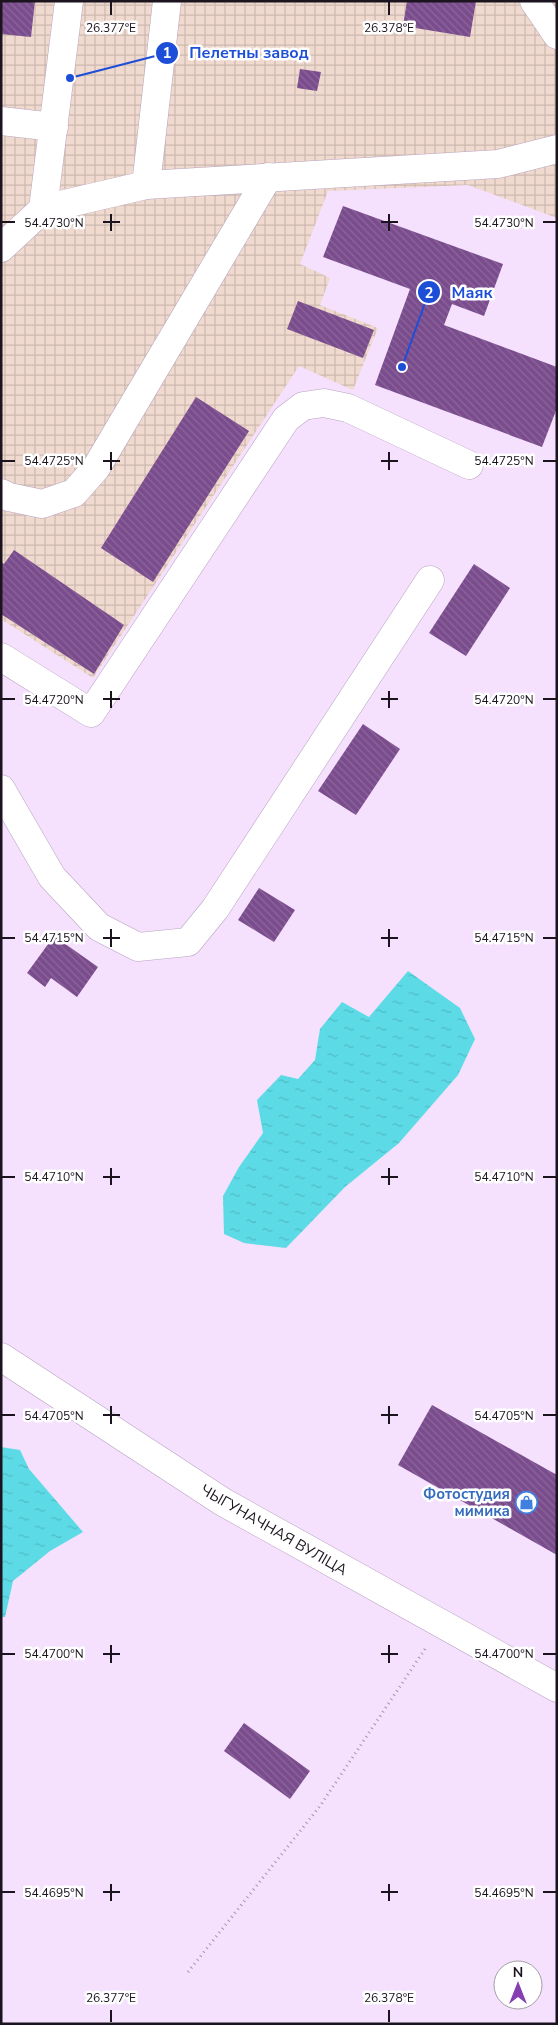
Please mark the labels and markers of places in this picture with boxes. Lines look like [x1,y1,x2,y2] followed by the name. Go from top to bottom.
[154,37,319,68] callout: Пелетны завод
[416,277,502,308] callout: Маяк
[423,1484,510,1521] place label: Фотостудия мимика
[514,1491,538,1515] shop icon: Фотостудия мимика

